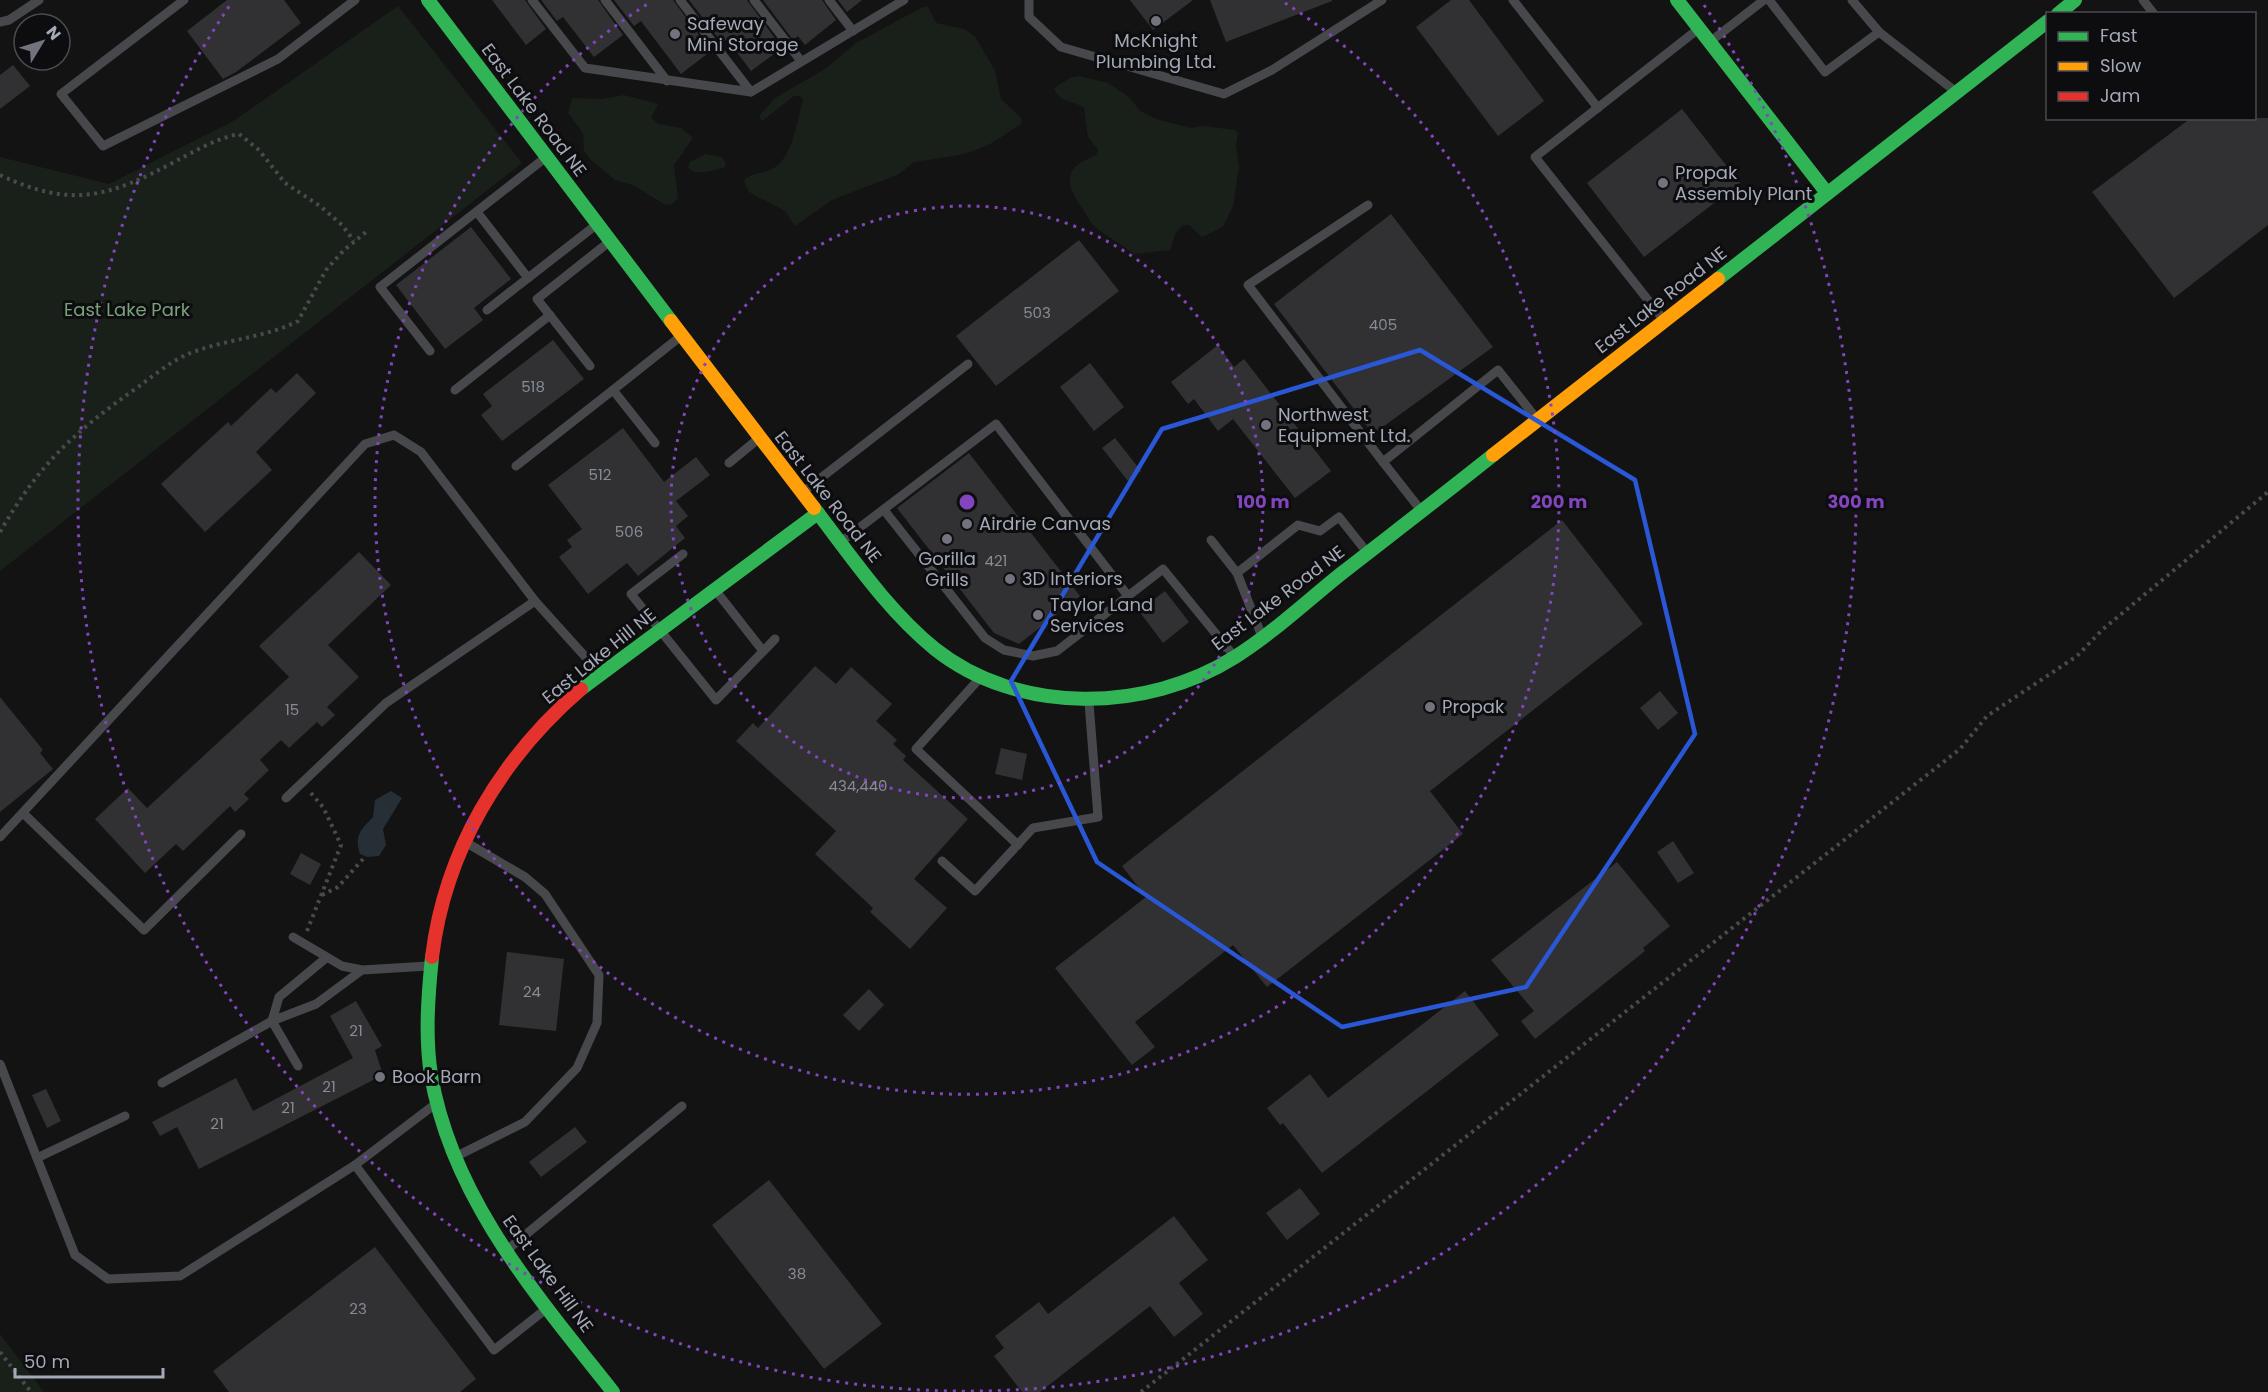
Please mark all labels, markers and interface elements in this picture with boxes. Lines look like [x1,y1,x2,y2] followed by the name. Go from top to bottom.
[687,11,799,57] place label: Safeway Mini Storage
[12,12,72,72] north arrow
[2046,12,2256,120] legend
[1149,14,1163,28] marker: McKnight Plumbing Ltd.
[41,21,66,45] text: N
[2100,23,2137,48] text: Fast
[668,27,682,41] marker: Safeway Mini Storage
[1096,28,1216,74] place label: McKnight Plumbing Ltd.
[476,38,593,181] street label: East Lake Road NE
[2100,53,2142,78] text: Slow
[2100,83,2140,108] text: Jam
[1675,160,1812,206] place label: Propak Assembly Plant
[1656,176,1670,190] marker: Propak Assembly Plant
[1590,240,1732,359] street label: East Lake Road NE
[64,297,191,322] park label: East Lake Park
[1023,302,1051,323] house number: 503
[1369,314,1397,335] house number: 405
[521,376,545,397] house number: 518
[1278,402,1410,448] place label: Northwest Equipment Ltd.
[1259,418,1273,432] marker: Northwest Equipment Ltd.
[769,426,888,568] street label: East Lake Road NE
[589,464,611,485] house number: 512
[1236,489,1290,514] text: 100 m
[1531,489,1587,514] text: 200 m
[1827,489,1885,514] text: 300 m
[957,492,977,512] centre of rings
[979,511,1111,536] place label: Airdrie Canvas
[960,517,974,531] marker: Airdrie Canvas
[615,521,643,542] house number: 506
[940,532,954,546] marker: Gorilla Grills
[1206,539,1349,656] street label: East Lake Road NE
[918,546,976,592] place label: Gorilla Grills
[985,550,1007,571] house number: 421
[1022,566,1123,591] place label: 3D Interiors
[1003,572,1017,586] marker: 3D Interiors
[1050,592,1153,638] place label: Taylor Land Services
[537,602,661,709] street label: East Lake Hill NE
[1031,608,1045,622] marker: Taylor Land Services
[1442,694,1505,719] place label: Propak
[285,699,299,720] house number: 15
[1423,700,1437,714] marker: Propak
[829,775,887,796] house number: 434,440
[523,981,541,1002] house number: 24
[349,1020,363,1041] house number: 21
[392,1064,482,1089] place label: Book Barn
[373,1070,387,1084] marker: Book Barn
[322,1076,336,1097] house number: 21
[281,1097,295,1118] house number: 21
[210,1113,224,1134] house number: 21
[497,1210,600,1338] street label: East Lake Hill NE
[788,1263,806,1284] house number: 38
[349,1298,367,1319] house number: 23
[15,1341,164,1379] scale bar
[24,1349,70,1374] text: 50 m

